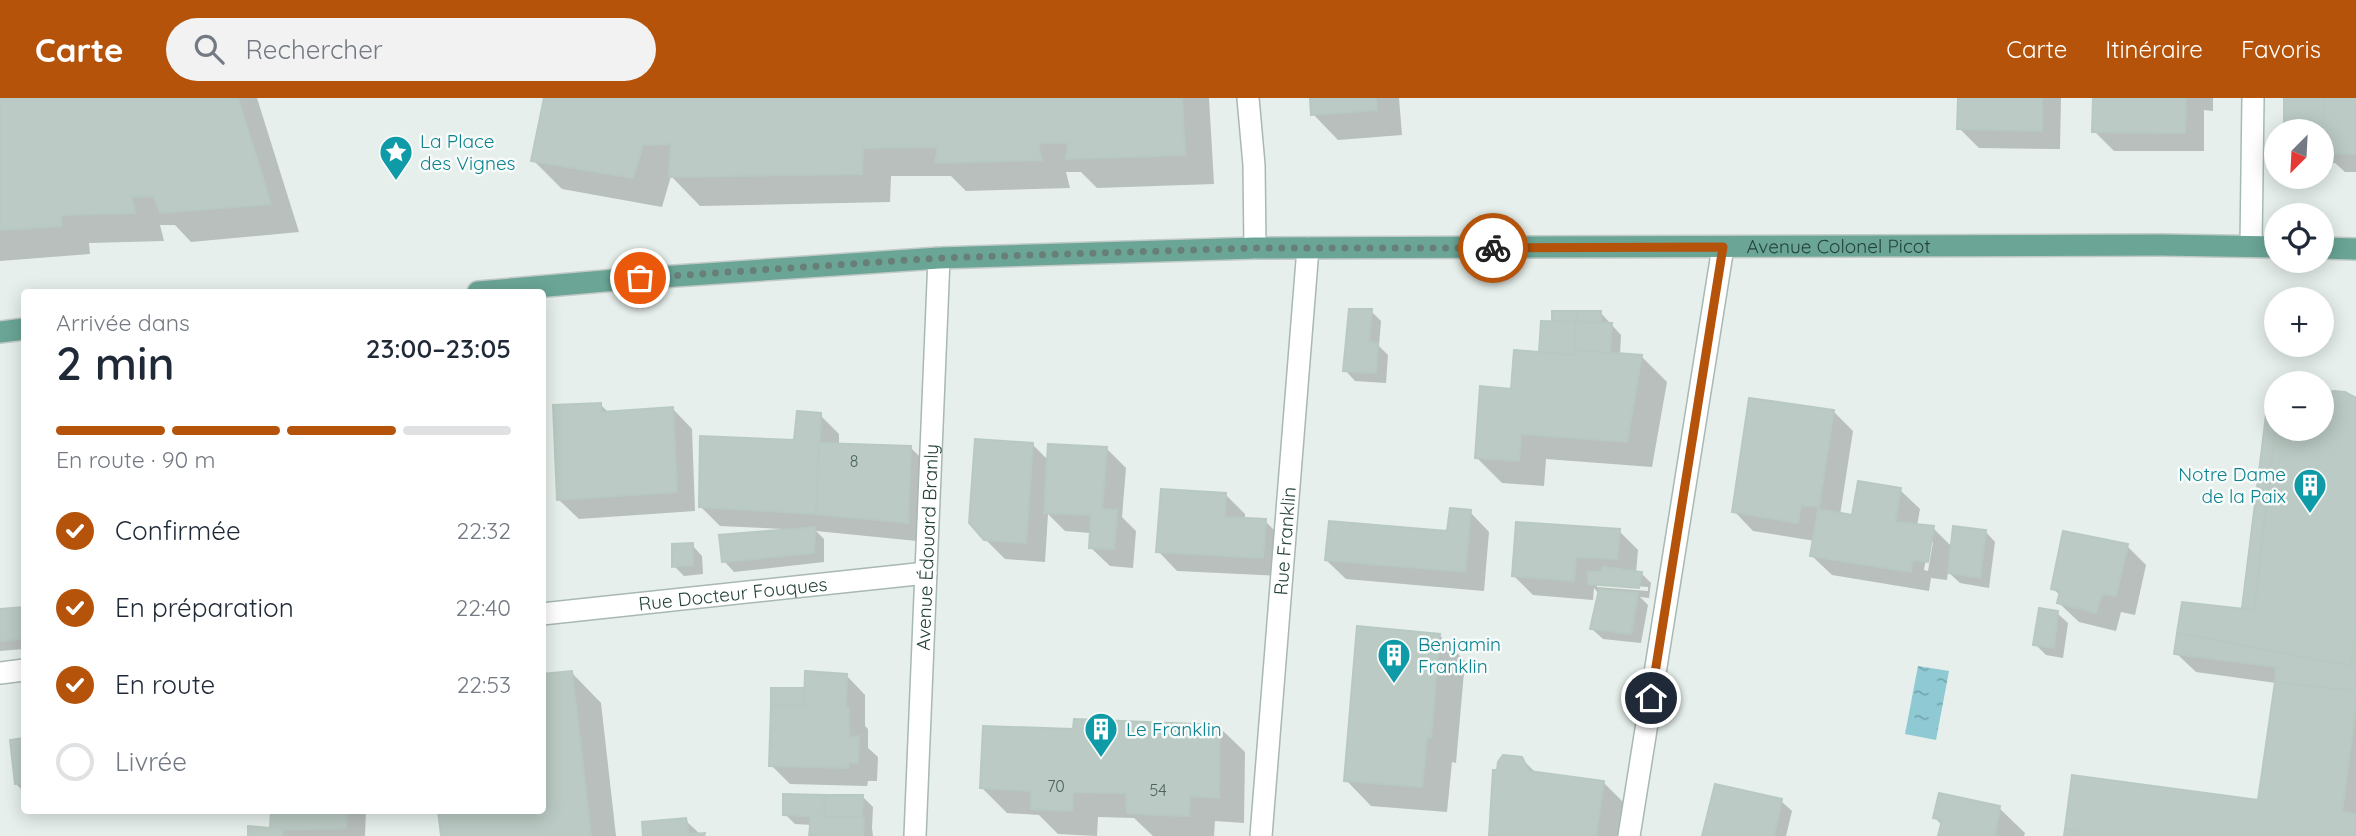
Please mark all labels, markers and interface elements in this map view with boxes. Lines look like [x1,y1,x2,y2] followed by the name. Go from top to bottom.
[166,18,656,81] search box
[35,29,124,70] text: Carte
[190,30,228,68] icon: search
[246,33,383,66] text: Rechercher
[2006,34,2067,64] text: Carte
[2105,34,2203,64] text: Itinéraire
[2241,34,2321,64] text: Favoris
[2264,119,2334,189] north arrow
[2264,119,2334,441] map controls
[420,129,516,175] place label: La Place des Vignes
[377,133,415,182] place icon: La Place des Vignes
[2264,203,2334,273] button: locate
[1458,213,1528,283] courier
[1474,229,1512,267] icon: bike
[1746,234,1931,258] street label: Avenue Colonel Picot
[610,248,670,308] pin
[621,259,659,297] icon: bag
[2264,287,2334,357] button: +
[56,308,190,337] text: Arrivée dans
[366,332,511,365] text: 23:00–23:05
[56,334,175,392] text: 2 min
[2264,371,2334,441] button: −
[911,443,943,651] street label: Avenue Édouard Branly
[56,445,215,474] text: En route · 90 m
[850,451,858,471] house number: 8
[2178,462,2286,508] place label: Notre Dame de la Paix
[2291,466,2329,515] building icon: Notre Dame de la Paix
[1268,486,1301,596] street label: Rue Franklin
[56,512,94,550] icon: check
[115,514,241,547] text: Confirmée
[456,516,511,545] text: 22:32
[637,572,829,616] street label: Rue Docteur Fouques
[56,589,94,627] icon: check
[115,591,294,624] text: En préparation
[455,593,511,622] text: 22:40
[1418,632,1501,678] place label: Benjamin Franklin
[1375,636,1413,685] building icon: Benjamin Franklin
[56,666,94,704] icon: check
[115,668,215,701] text: En route
[1621,668,1681,728] pin
[457,670,511,699] text: 22:53
[1632,679,1670,717] icon: home
[1082,710,1120,759] building icon: Le Franklin
[1126,717,1222,741] place label: Le Franklin
[115,745,187,778] text: Livrée
[1047,776,1065,796] house number: 70
[1149,780,1167,800] house number: 54

